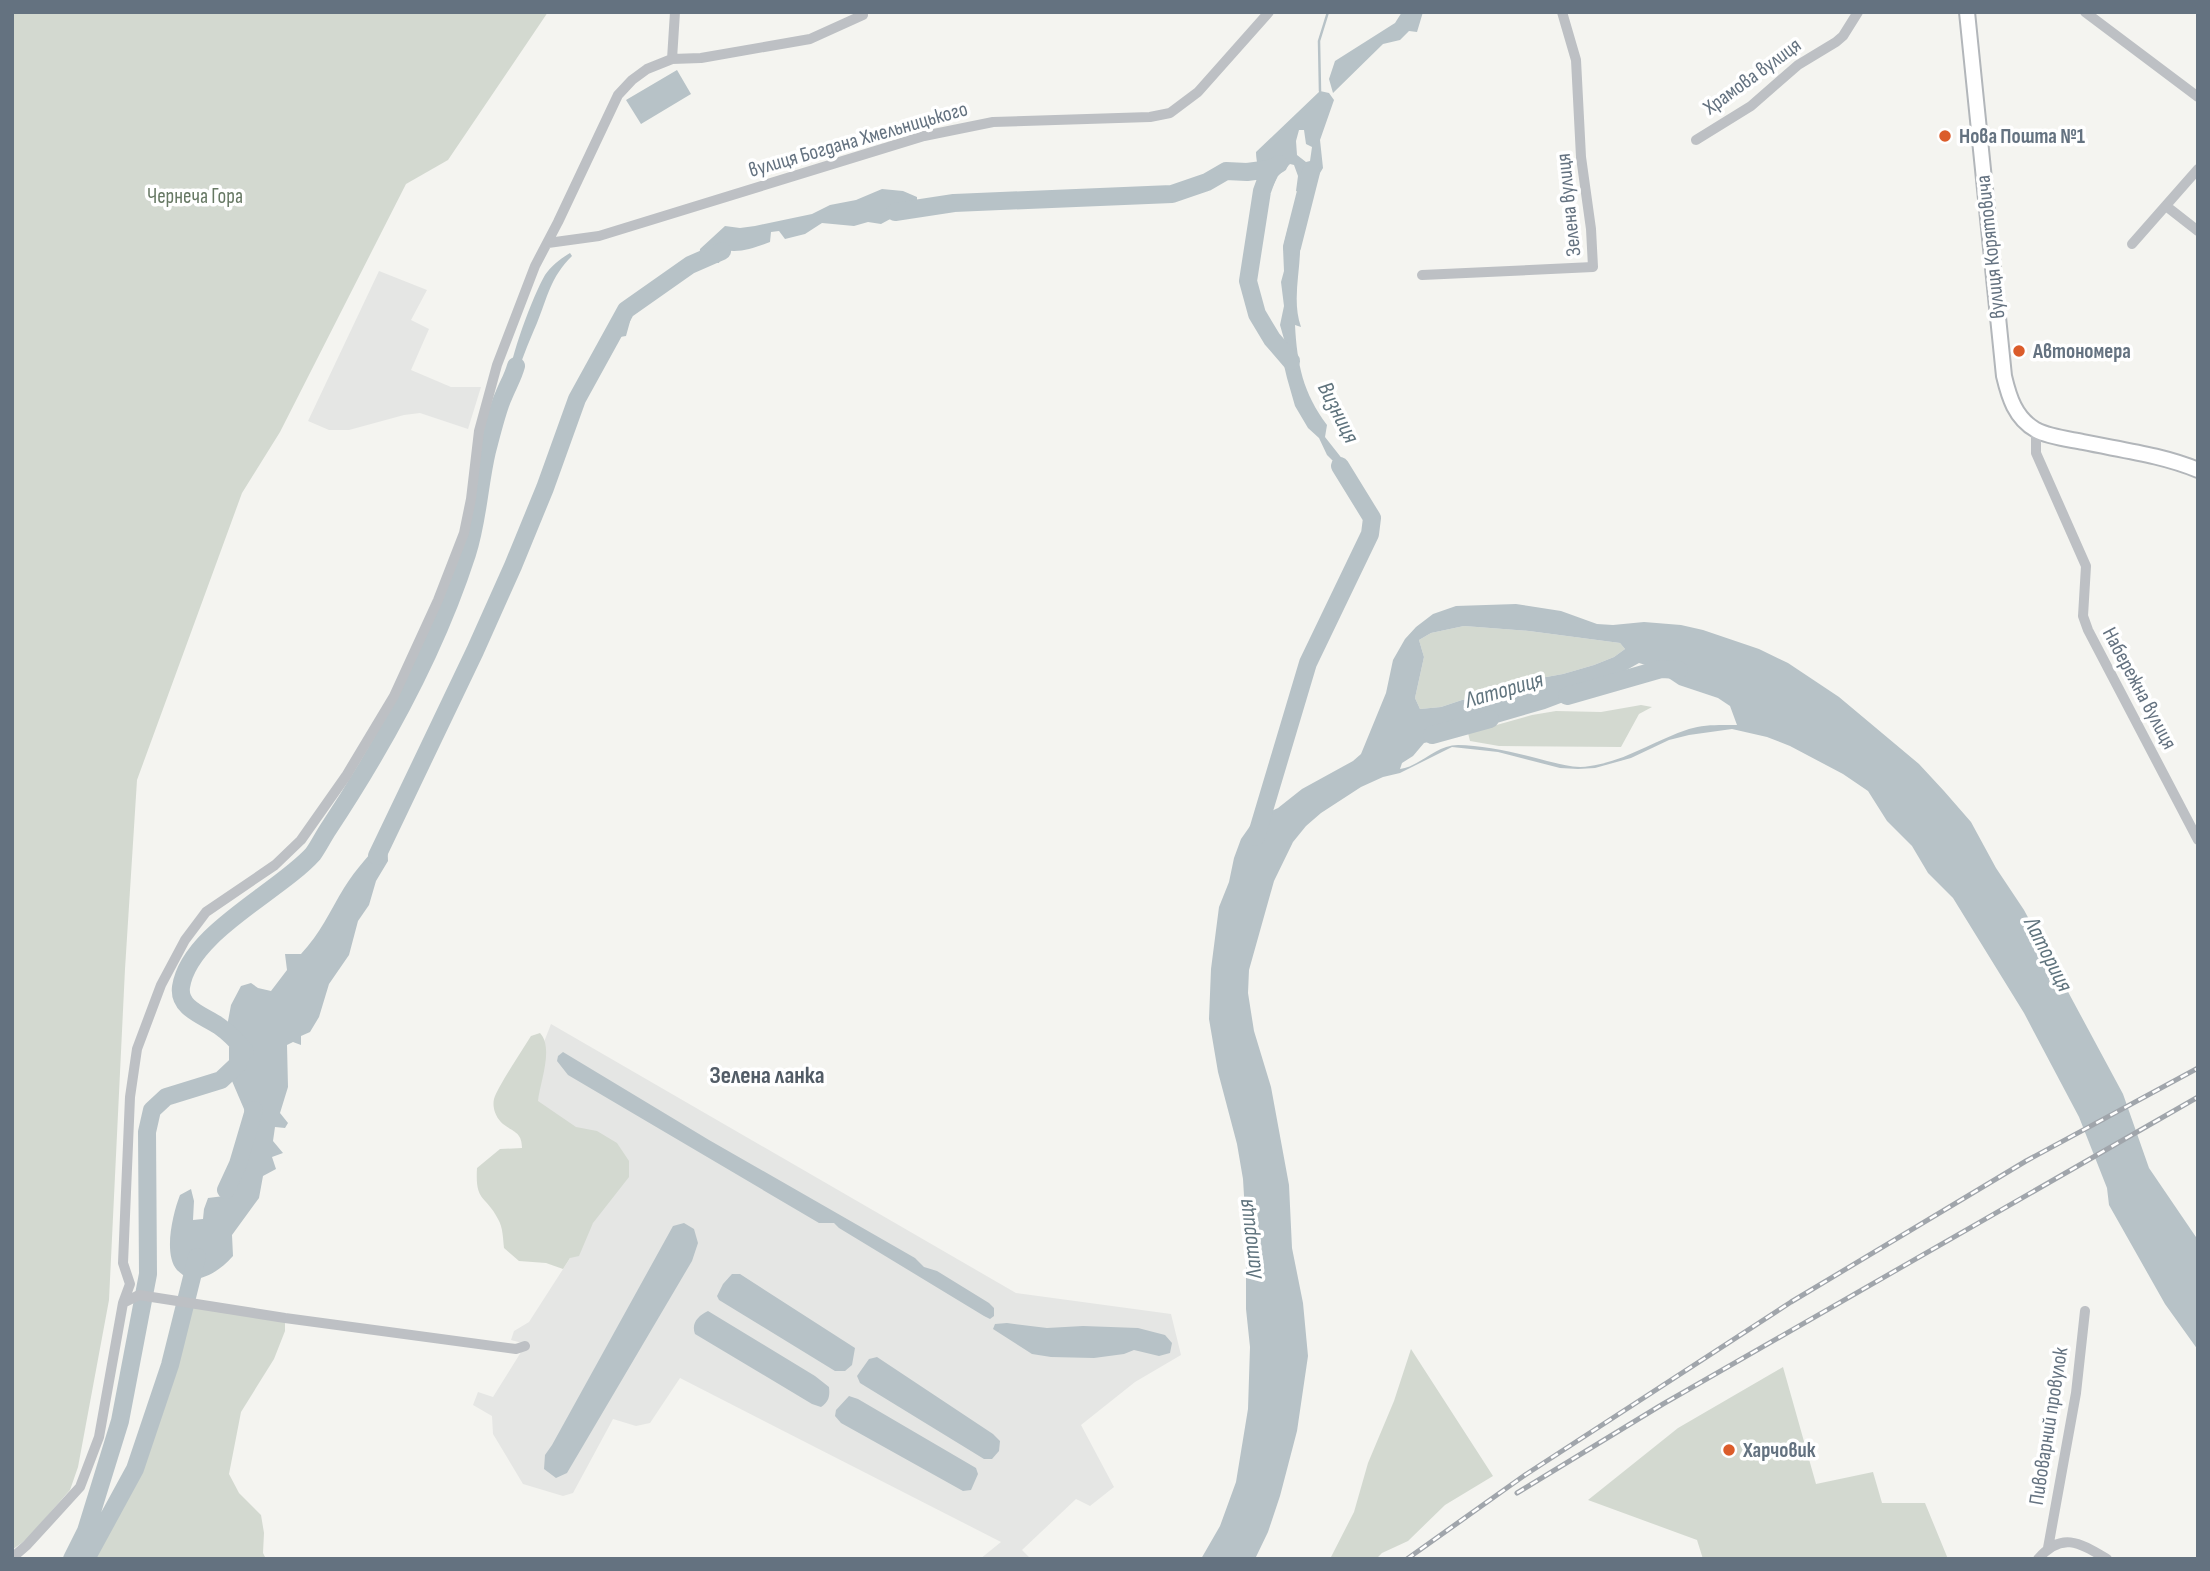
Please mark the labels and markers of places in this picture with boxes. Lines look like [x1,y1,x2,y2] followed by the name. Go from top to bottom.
[1959,124,2085,149] place label: Нова Пошта №1
[1937,128,1953,144] marker: Нова Пошта №1
[2032,339,2131,364] place label: Автономера
[2011,343,2027,359] marker: Автономера
[1742,1438,1816,1463] place label: Харчовик
[1721,1442,1737,1458] marker: Харчовик

